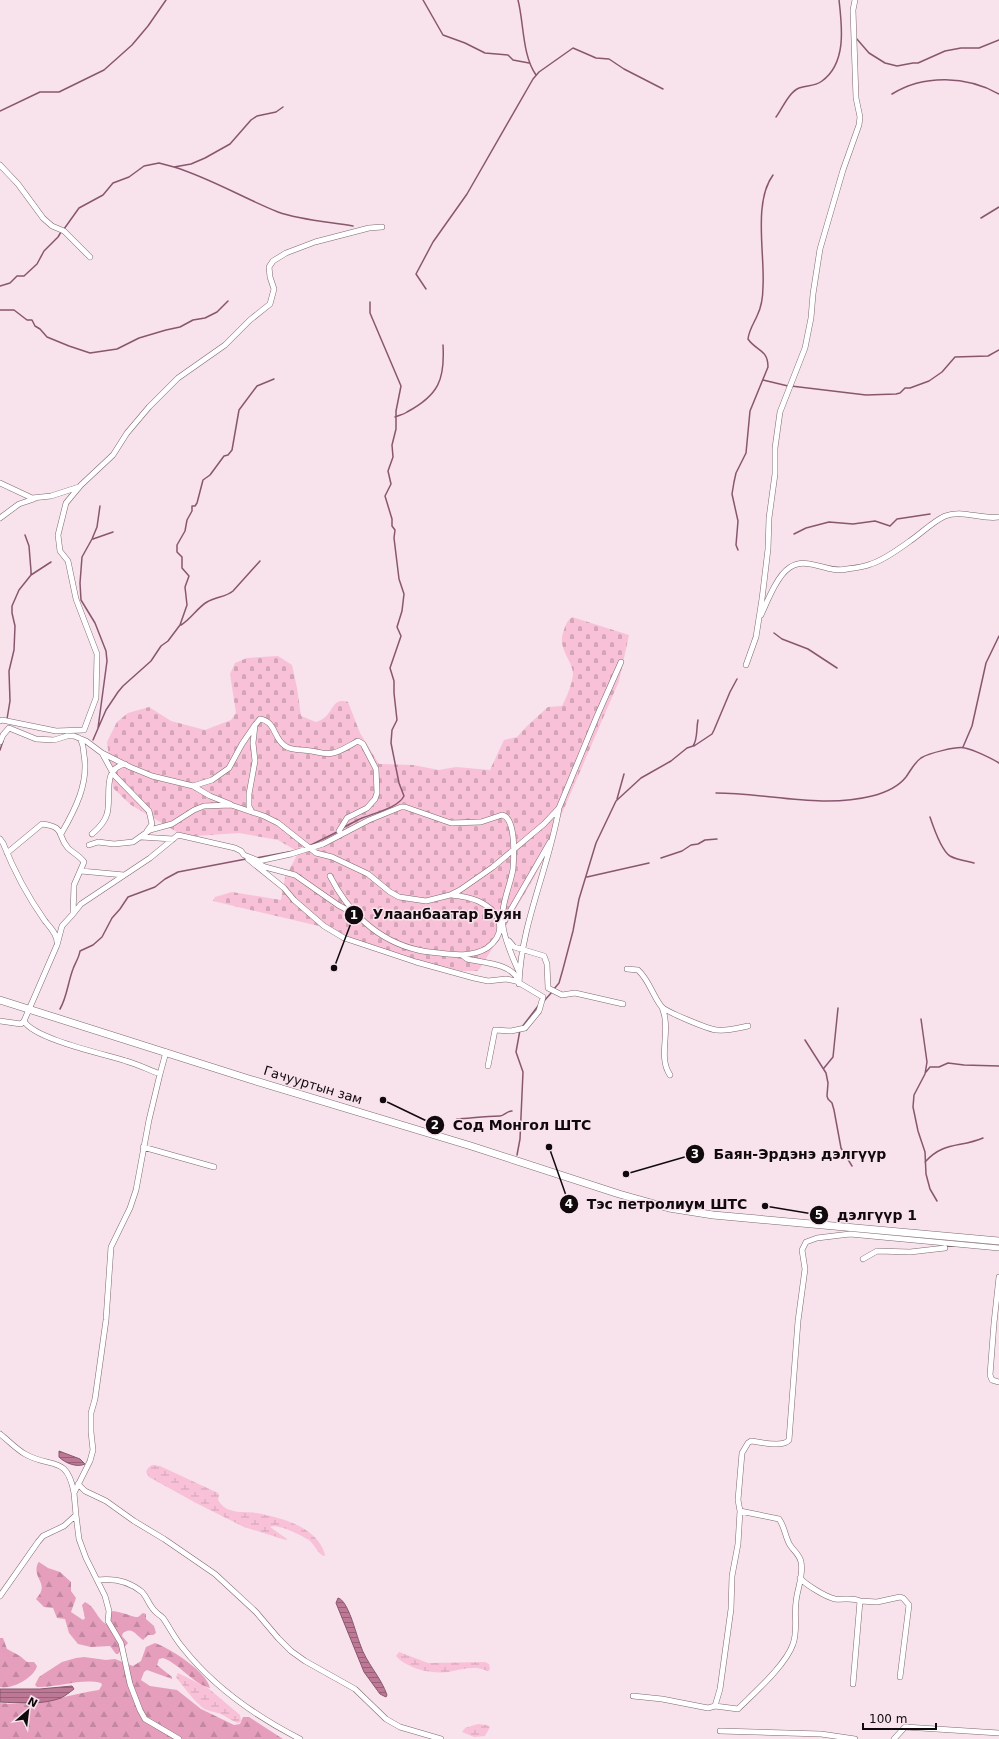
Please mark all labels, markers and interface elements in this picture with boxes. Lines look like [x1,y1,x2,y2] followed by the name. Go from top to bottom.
[344,902,530,928] callout: Улаанбаатар Буян
[372,906,522,922] text: Улаанбаатар Буян
[350,908,358,922] text: 1
[262,1063,364,1107] street label: Гачууртын зам
[425,1112,599,1138] callout: Сод Монгол ШТС
[453,1117,591,1133] text: Сод Монгол ШТС
[431,1118,439,1132] text: 2
[685,1141,894,1167] callout: Баян-Эрдэнэ дэлгүүр
[714,1146,886,1162] text: Баян-Эрдэнэ дэлгүүр
[691,1147,699,1161] text: 3
[559,1191,756,1217] callout: Тэс петролиум ШТС
[587,1196,747,1212] text: Тэс петролиум ШТС
[565,1197,573,1211] text: 4
[809,1202,925,1228] callout: дэлгүүр 1
[837,1207,917,1223] text: дэлгүүр 1
[815,1208,823,1222] text: 5
[8,1691,48,1731] north arrow
[25,1695,40,1711] text: N
[863,1705,936,1731] scale bar
[869,1712,907,1726] text: 100 m

